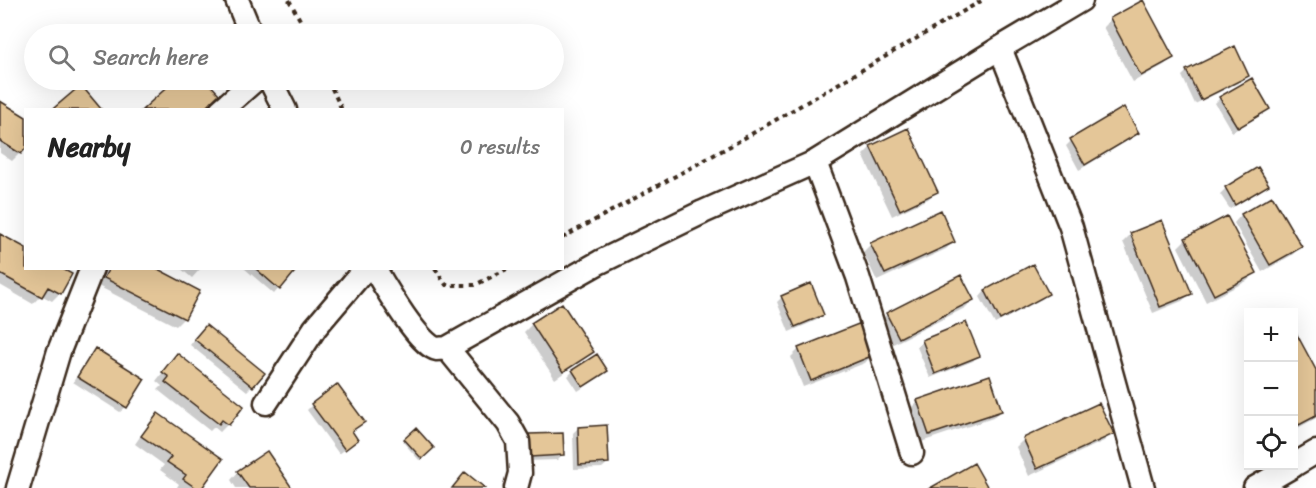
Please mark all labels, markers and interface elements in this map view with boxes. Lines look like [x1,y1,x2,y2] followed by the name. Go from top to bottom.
[24,24,564,90] search box
[93,38,209,77] text: Search here
[45,41,78,74] icon: search
[48,124,130,170] text: Nearby
[460,130,540,165] text: 0 results
[1244,308,1298,470] map controls
[1244,308,1298,362] button: +
[1244,362,1298,416] button: −
[1244,416,1298,470] button: locate

